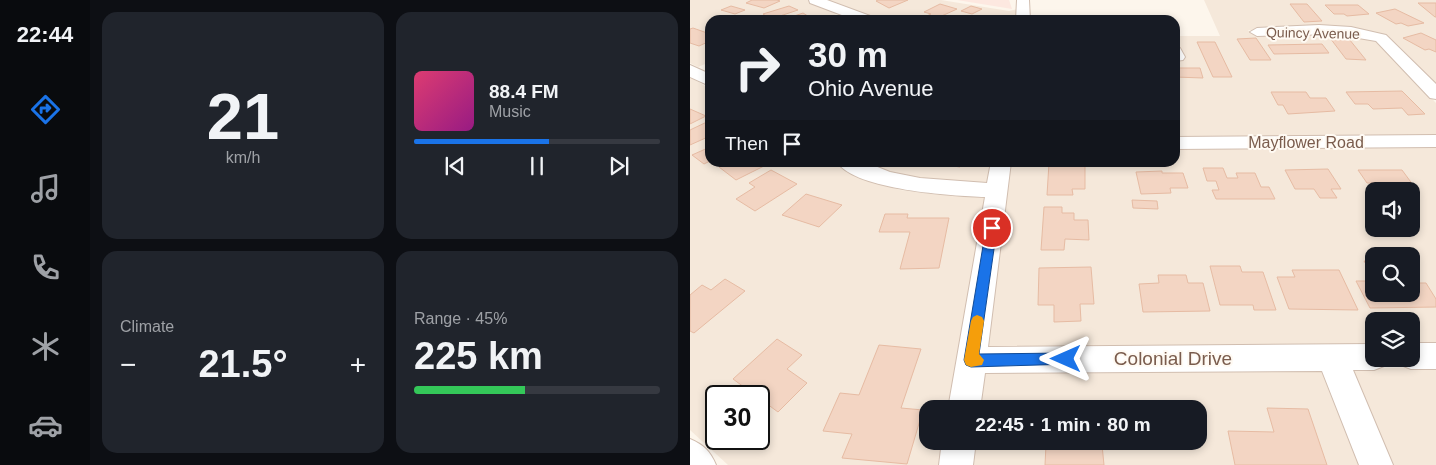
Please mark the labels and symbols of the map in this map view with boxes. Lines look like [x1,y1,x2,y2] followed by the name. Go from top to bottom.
[1266,24,1360,42] street label: Quincy Avenue
[1248,134,1364,151] street label: Mayflower Road
[971,207,1013,249] pin
[1039,332,1091,384] position arrow
[1114,348,1232,369] street label: Colonial Drive
[705,385,770,450] speed limit sign: 30

